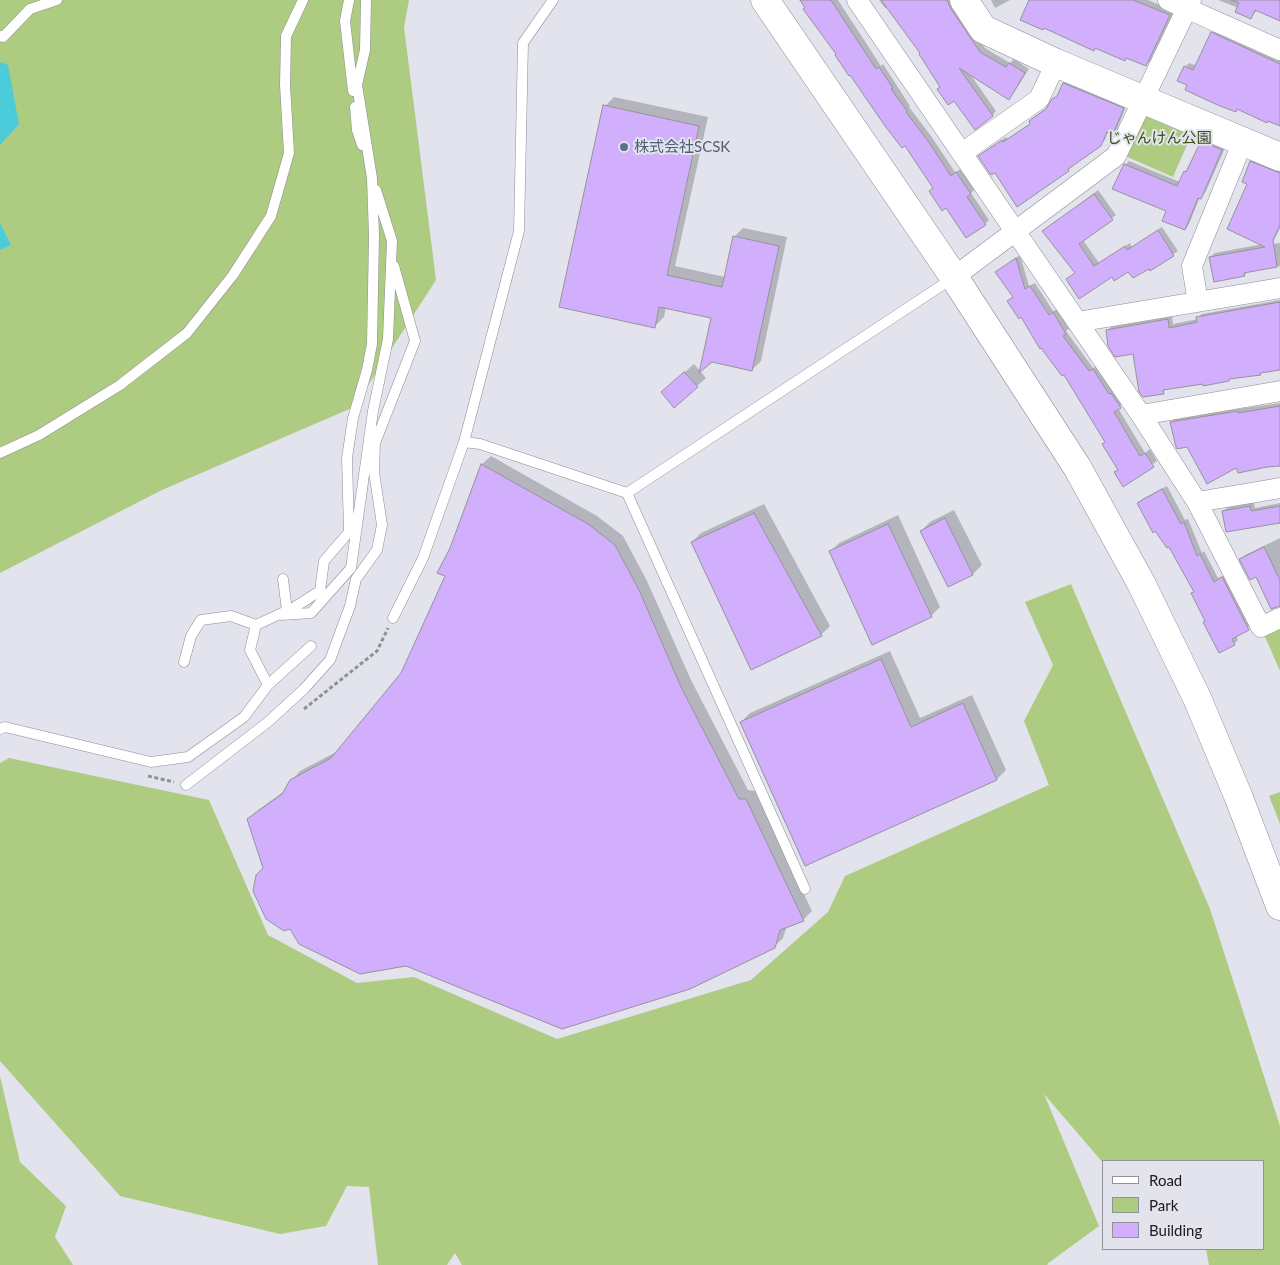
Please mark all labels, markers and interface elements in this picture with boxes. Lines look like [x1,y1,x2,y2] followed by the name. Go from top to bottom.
[1107,129,1211,147] park label: じゃんけん公園
[634,138,730,156] place label: 株式会社SCSK
[618,141,630,153] marker: 株式会社SCSK
[1102,1160,1265,1250] legend
[1149,1171,1182,1189] text: Road
[1149,1196,1178,1214] text: Park
[1149,1221,1202,1239] text: Building

